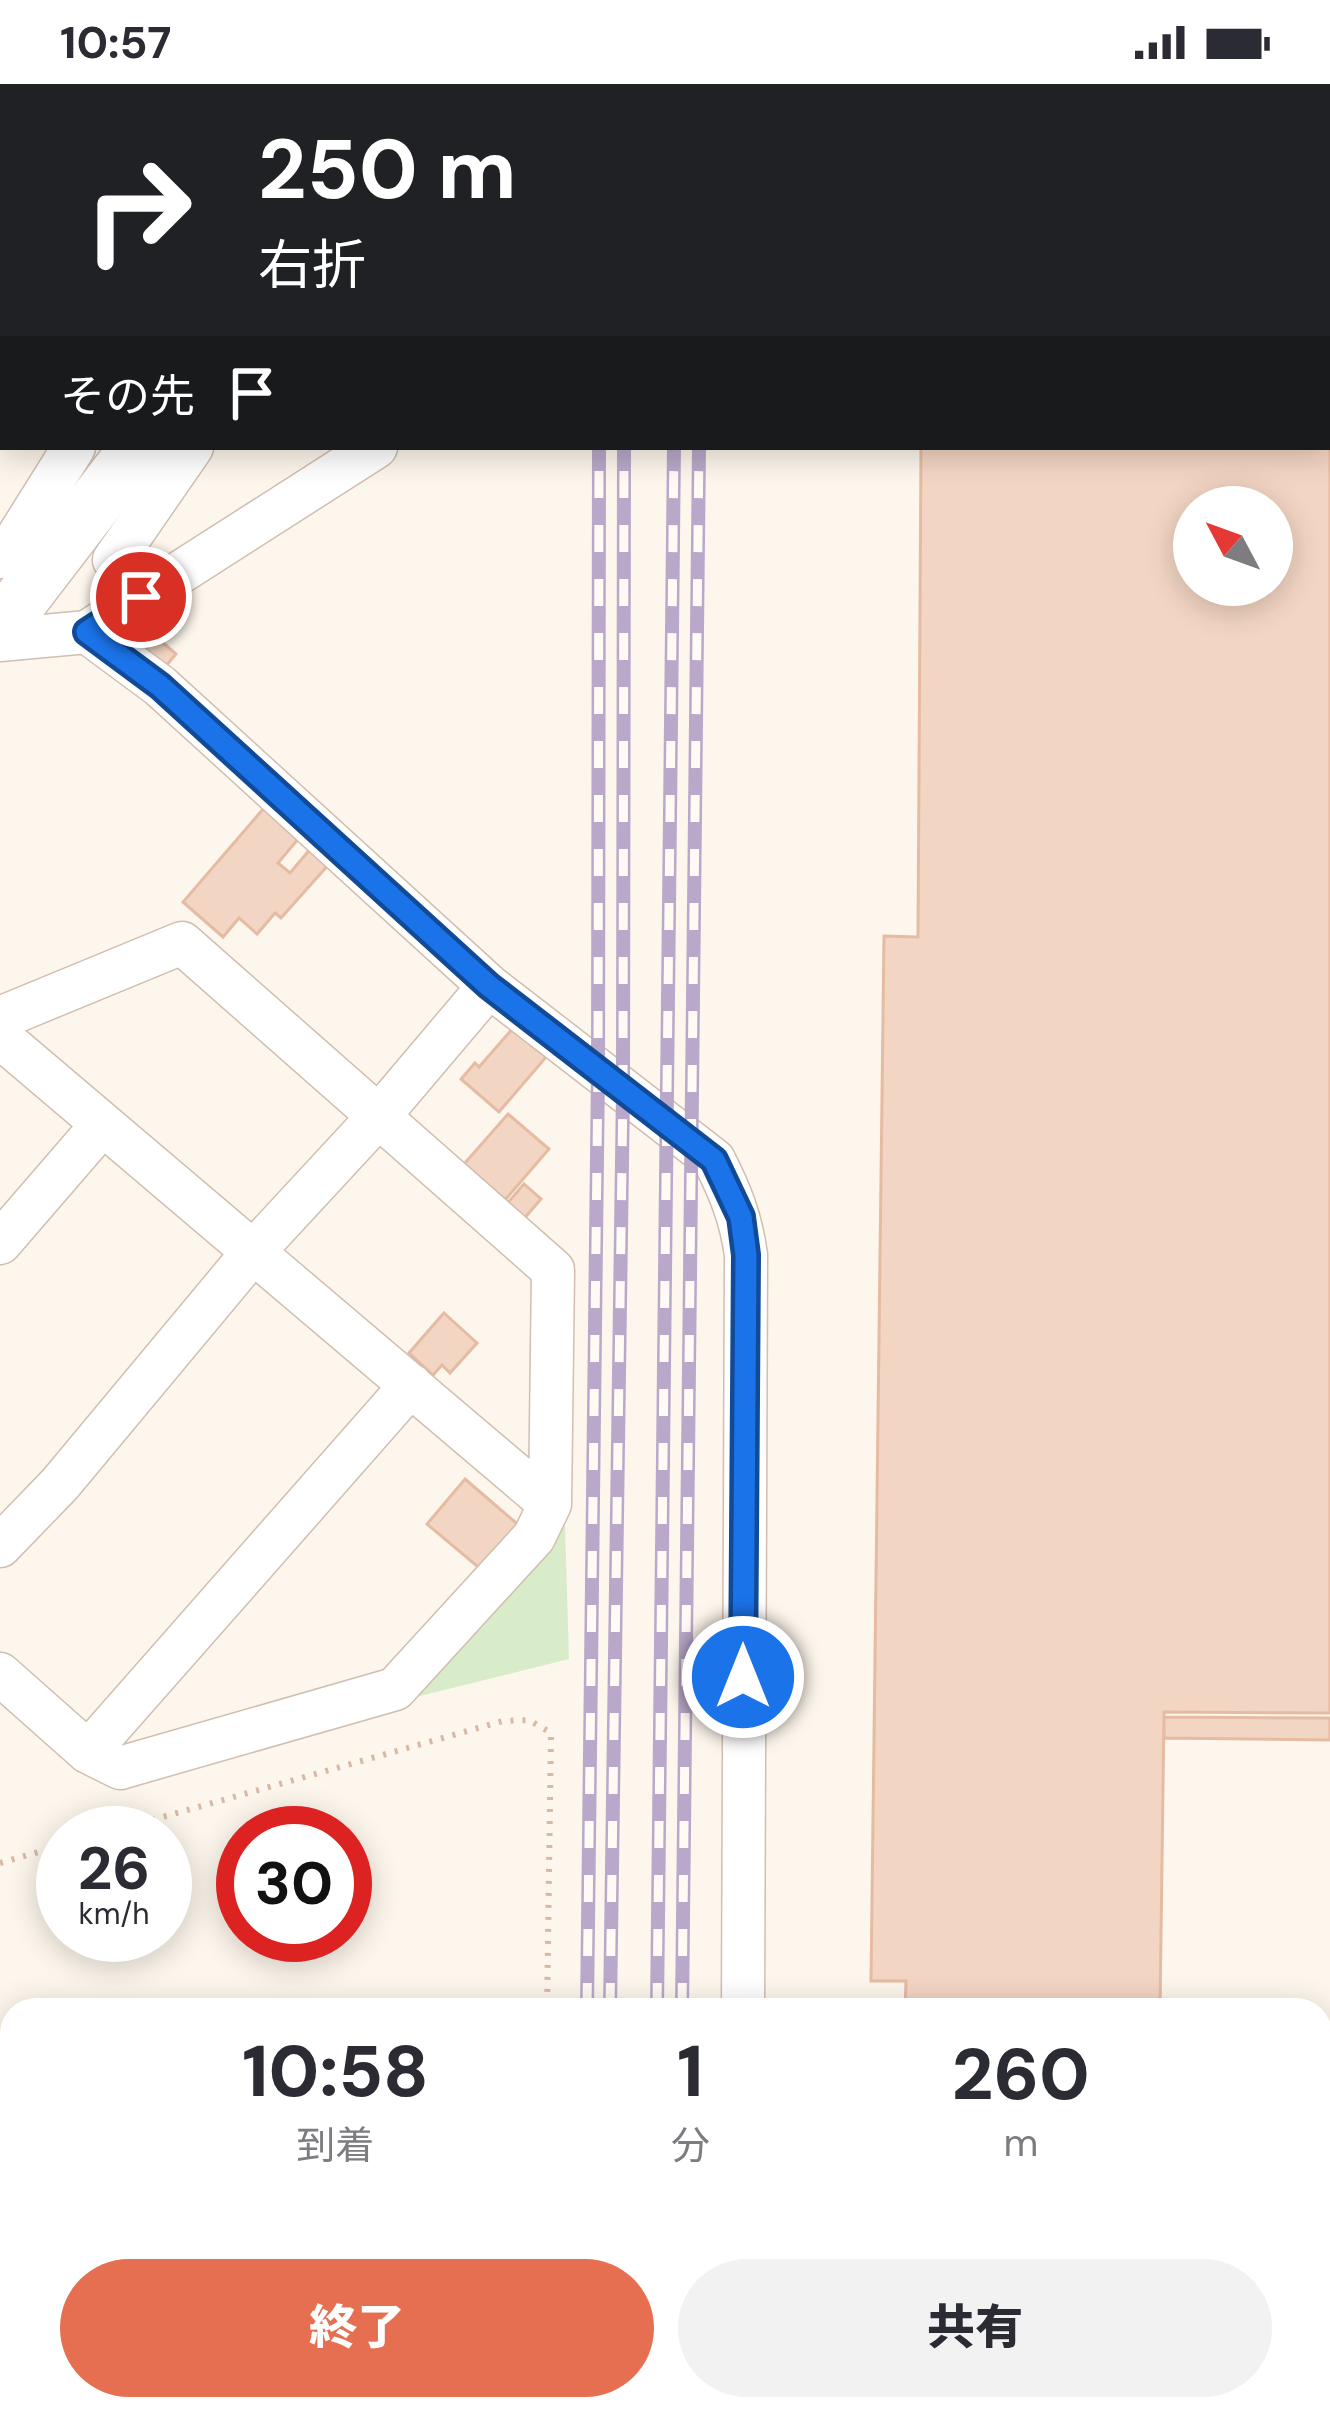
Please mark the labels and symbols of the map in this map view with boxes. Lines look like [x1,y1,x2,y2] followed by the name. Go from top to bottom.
[1173,486,1293,606] north arrow
[90,546,192,648] pin
[680,1614,806,1740] position arrow
[216,1806,372,1962] speed limit sign: 30

